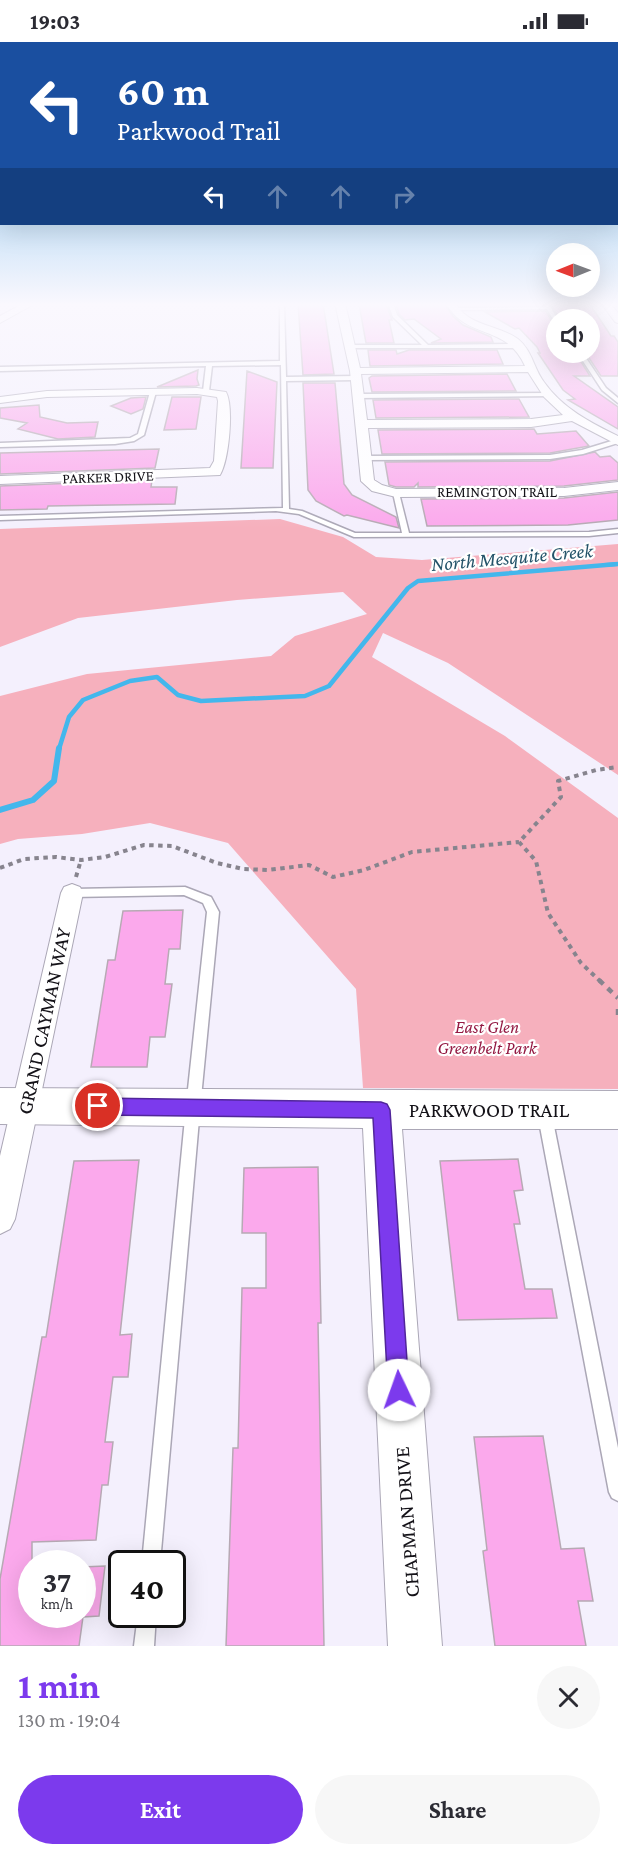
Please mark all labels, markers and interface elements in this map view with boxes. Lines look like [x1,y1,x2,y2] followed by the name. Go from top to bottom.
[30,9,80,34] text: 19:03
[18,66,96,144] icon: left
[117,67,209,114] text: 60 m
[117,116,281,146] text: Parkwood Trail
[198,180,231,213] icon: left
[261,180,294,213] icon: ahead
[324,180,357,213] icon: ahead
[387,180,420,213] icon: right
[546,243,600,297] north arrow
[546,243,600,363] map controls
[546,309,600,363] button: sound
[62,467,154,487] street label: PARKER DRIVE
[437,484,558,500] street label: REMINGTON TRAIL
[430,539,595,576] water label: North Mesquite Creek
[12,925,76,1117] street label: GRAND CAYMAN WAY
[437,1017,538,1058] park label: East Glen Greenbelt Park
[72,1080,123,1131] pin
[81,1089,114,1122] icon: arrive
[409,1098,570,1122] street label: PARKWOOD TRAIL
[367,1358,431,1422] position arrow
[390,1446,424,1598] street label: CHAPMAN DRIVE
[108,1550,186,1628] speed limit sign: 40
[43,1565,71,1598] text: 37
[41,1596,73,1612] text: km/h
[18,1666,100,1706] text: 1 min
[537,1666,600,1729] button: close
[18,1709,120,1731] text: 130 m · 19:04
[18,1775,303,1844] button: Exit
[315,1775,600,1844] button: Share

